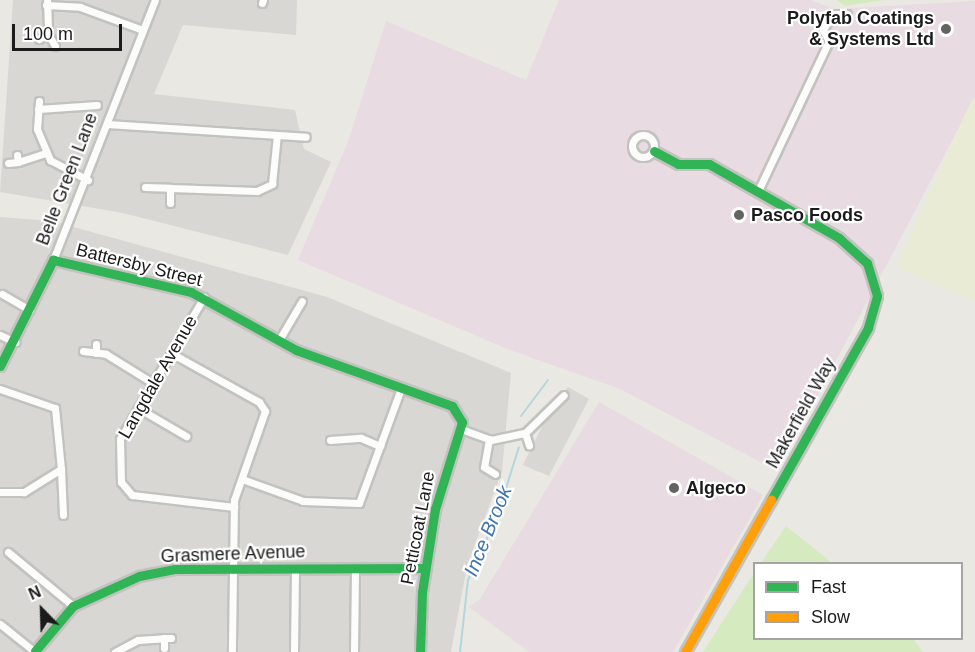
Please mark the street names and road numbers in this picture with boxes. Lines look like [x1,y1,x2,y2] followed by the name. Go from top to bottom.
[32,110,102,248] street label: Belle Green Lane
[74,239,204,291] street label: Battersby Street
[114,311,202,443] street label: Langdale Avenue
[762,354,840,472] street label: Makerfield Way
[396,469,440,587] street label: Petticoat Lane
[160,541,306,567] street label: Grasmere Avenue

